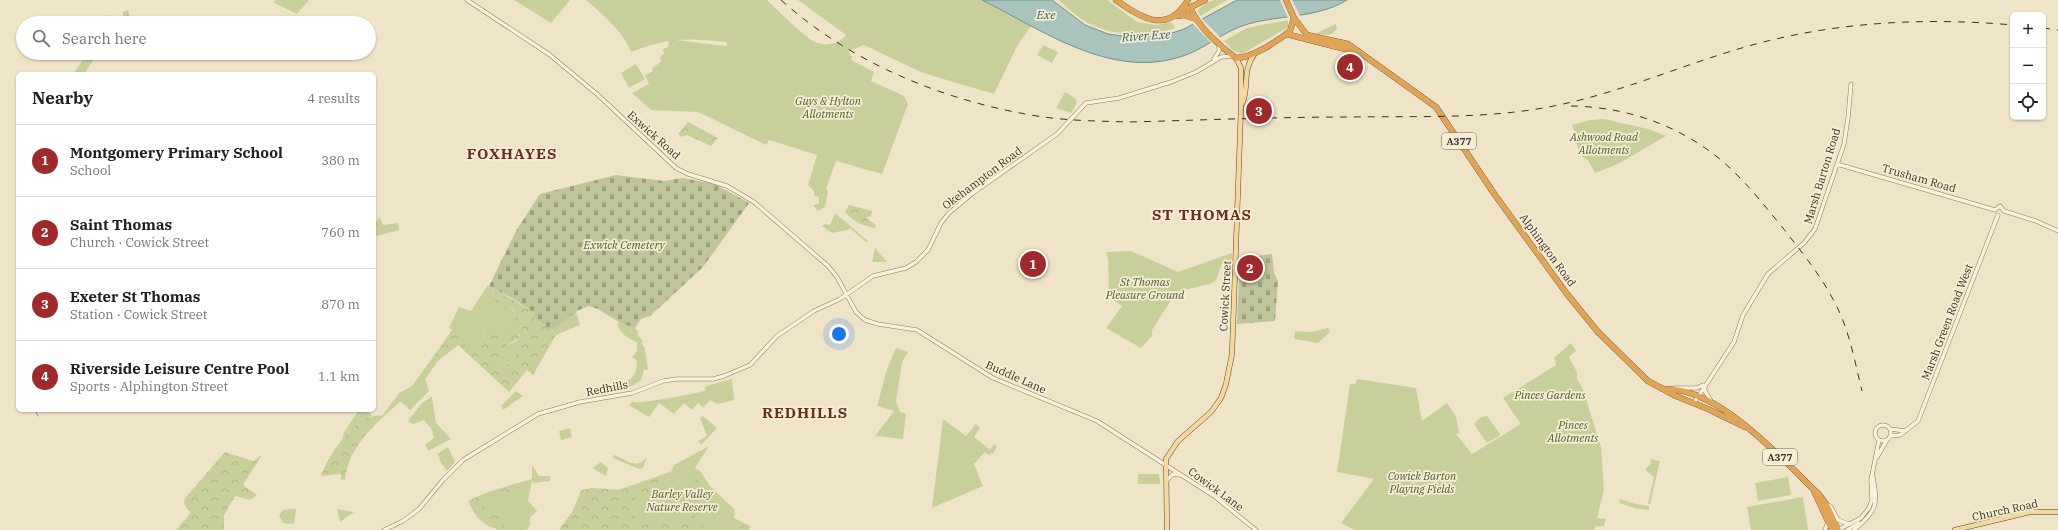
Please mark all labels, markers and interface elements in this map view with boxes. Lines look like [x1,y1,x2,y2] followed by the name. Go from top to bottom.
[1035,7,1056,22] water label: Exe
[2010,12,2046,120] map controls
[2010,12,2046,48] button: +
[16,16,376,60] search box
[1120,26,1171,45] water label: River Exe
[30,27,52,49] icon: search
[62,29,147,48] text: Search here
[2010,48,2046,84] button: −
[1337,52,1363,82] pin: 4
[2010,84,2046,120] button: locate
[32,87,93,109] text: Nearby
[307,90,360,107] text: 4 results
[795,94,862,121] park label: Guys & Hylton Allotments
[1246,96,1272,126] pin: 3
[625,108,683,163] street label: Exwick Road
[1801,126,1843,226] street label: Marsh Barton Road
[1569,130,1639,157] park label: Ashwood Road Allotments
[1442,133,1476,149] road number: A377
[70,143,283,162] text: Montgomery Primary School
[939,143,1025,212] street label: Okehampton Road
[467,144,557,163] district label: FOXHAYES
[41,152,49,169] text: 1
[321,152,360,169] text: 380 m
[1880,161,1958,195] street label: Trusham Road
[70,162,111,179] text: School
[1152,205,1252,224] district label: ST THOMAS
[1517,211,1579,289] street label: Alphington Road
[70,215,172,234] text: Saint Thomas
[41,224,49,241] text: 2
[321,224,360,241] text: 760 m
[70,234,209,251] text: Church · Cowick Street
[583,238,665,252] park label: Exwick Cemetery
[1020,249,1046,279] pin: 1
[1237,253,1263,283] pin: 2
[1216,260,1234,332] street label: Cowick Street
[1918,262,1976,382] street label: Marsh Green Road West
[1105,275,1185,302] park label: St Thomas Pleasure Ground
[70,287,200,306] text: Exeter St Thomas
[41,296,49,313] text: 3
[321,296,360,313] text: 870 m
[70,306,207,323] text: Station · Cowick Street
[829,324,849,344] your location
[984,357,1048,397] street label: Buddle Lane
[70,359,289,378] text: Riverside Leisure Centre Pool
[41,368,49,385] text: 4
[318,368,360,385] text: 1.1 km
[585,377,629,399] street label: Redhills
[70,378,228,395] text: Sports · Alphington Street
[1513,388,1587,402] park label: Pinces Gardens
[762,403,848,422] district label: REDHILLS
[1547,418,1599,445] park label: Pinces Allotments
[1763,449,1797,465] road number: A377
[1185,464,1247,514] street label: Cowick Lane
[1388,469,1457,496] park label: Cowick Barton Playing Fields
[645,487,718,514] park label: Barley Valley Nature Reserve
[1971,496,2040,524] street label: Church Road

